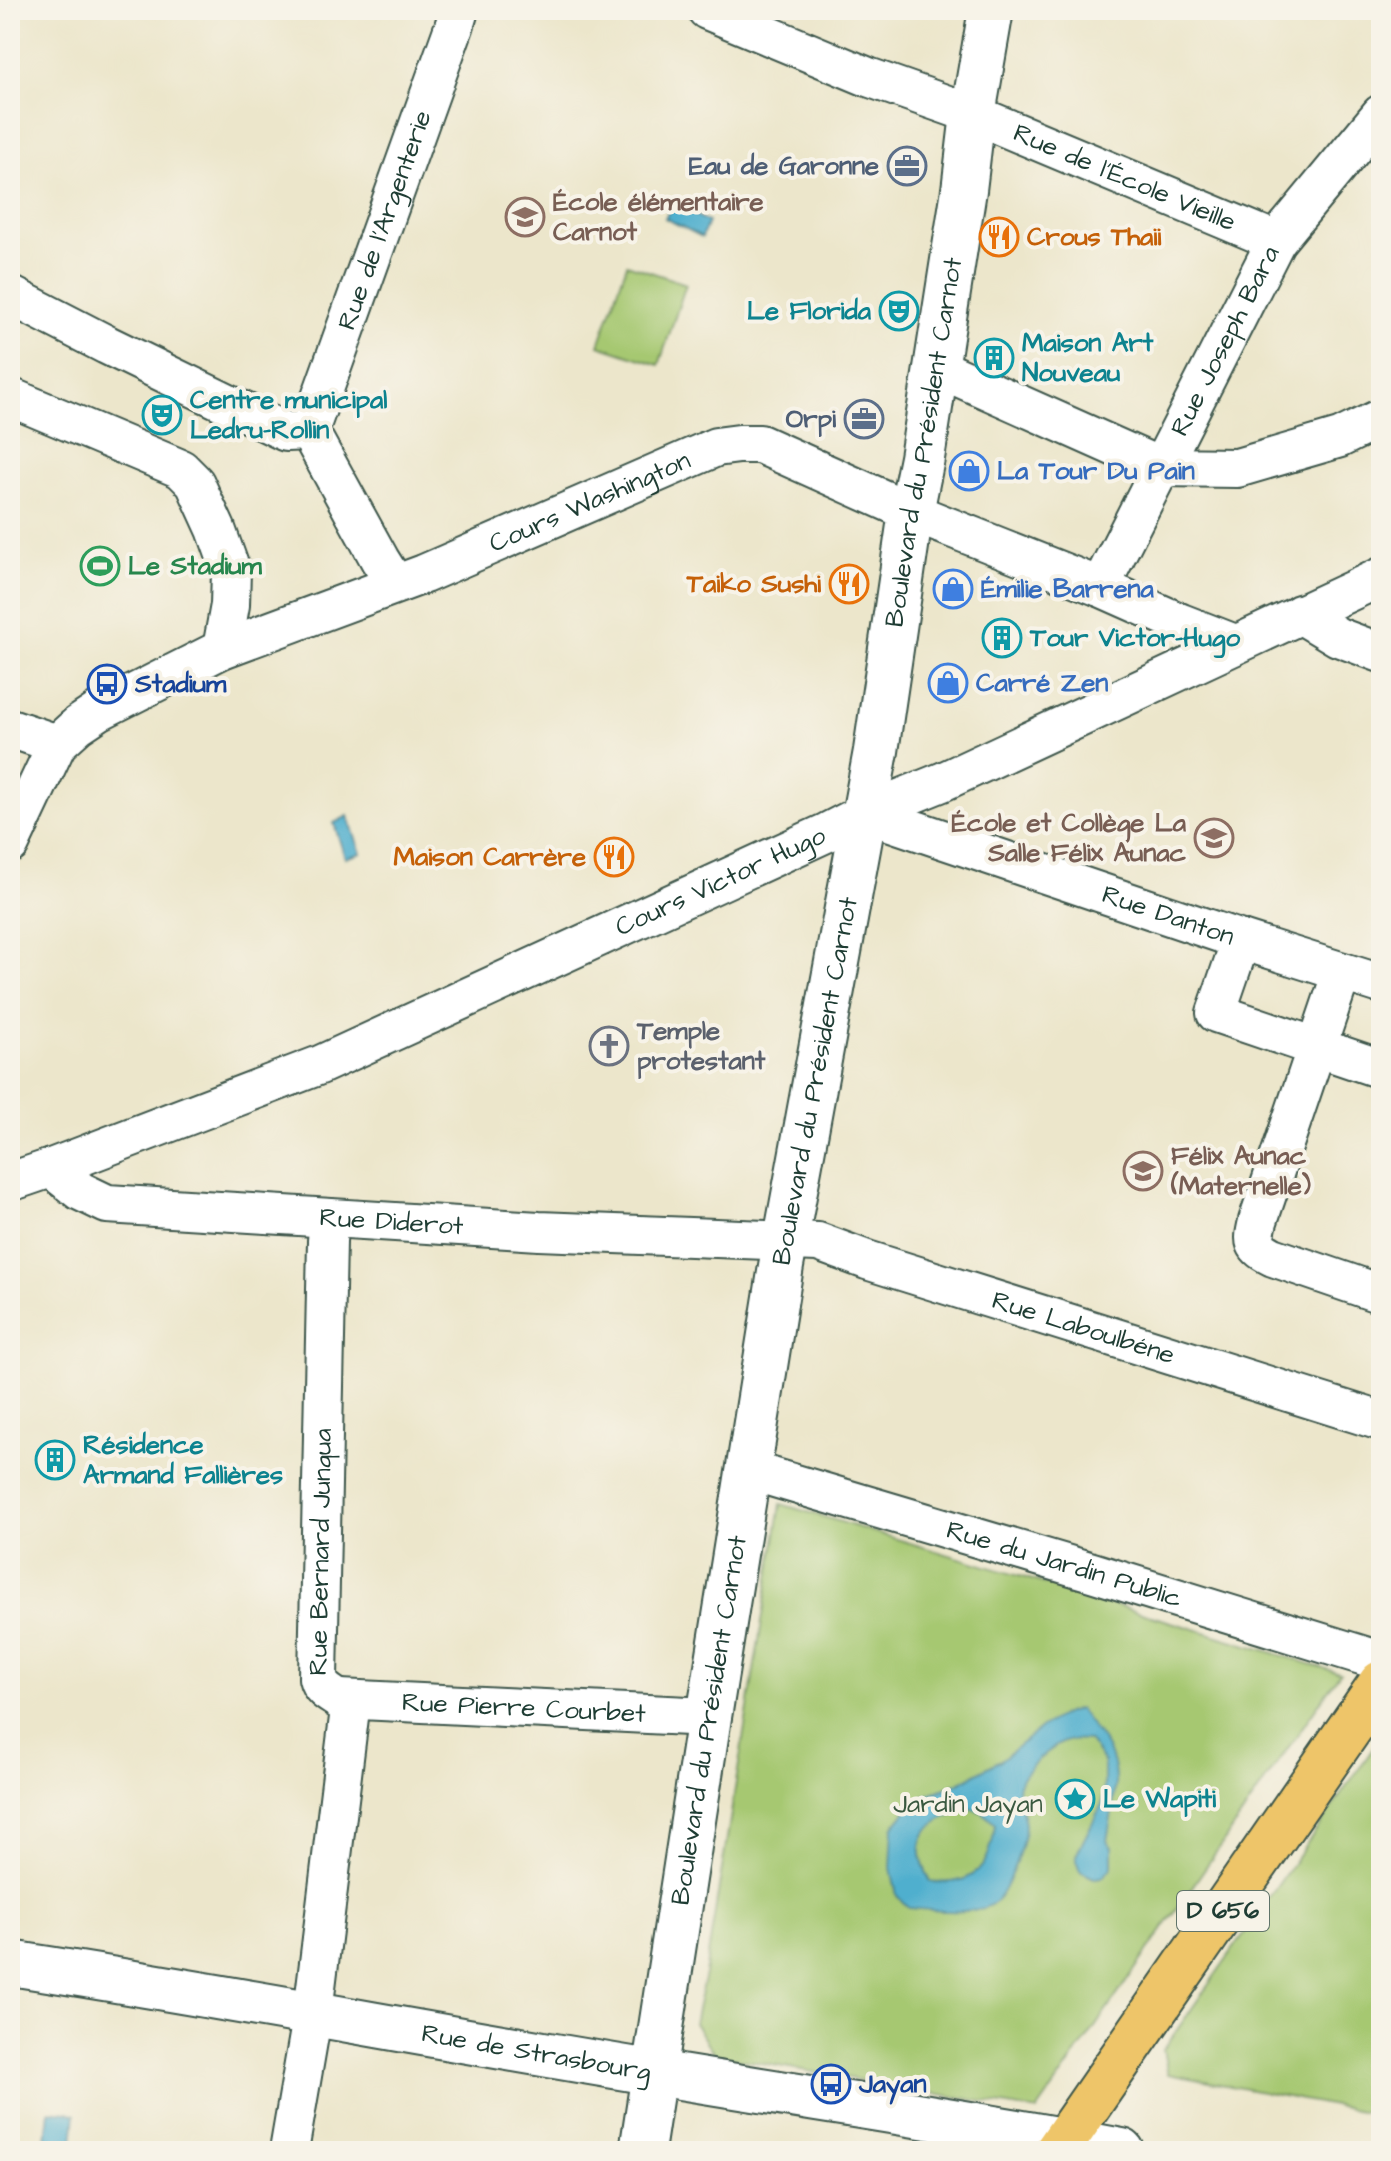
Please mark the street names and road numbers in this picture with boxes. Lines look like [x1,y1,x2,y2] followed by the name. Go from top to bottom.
[329,105,441,335] street label: Rue de l'Argenterie
[1008,115,1241,240] street label: Rue de l'École Vieille
[1162,240,1289,442] street label: Rue Joseph Bara
[876,254,971,629] street label: Boulevard du Président Carnot
[483,442,696,562] street label: Cours Washington
[610,817,832,945] street label: Cours Victor Hugo
[1097,876,1239,954] street label: Rue Danton
[764,893,867,1268] street label: Boulevard du Président Carnot
[318,1199,465,1244] street label: Rue Diderot
[987,1282,1179,1373] street label: Rue Laboulbéne
[300,1428,341,1676] street label: Rue Bernard Junqua
[942,1512,1186,1617] street label: Rue du Jardin Public
[662,1532,756,1908] street label: Boulevard du Président Carnot
[401,1684,647,1732] street label: Rue Pierre Courbet
[1177,1891,1269,1931] road number: D 656
[419,2015,654,2092] street label: Rue de Strasbourg

